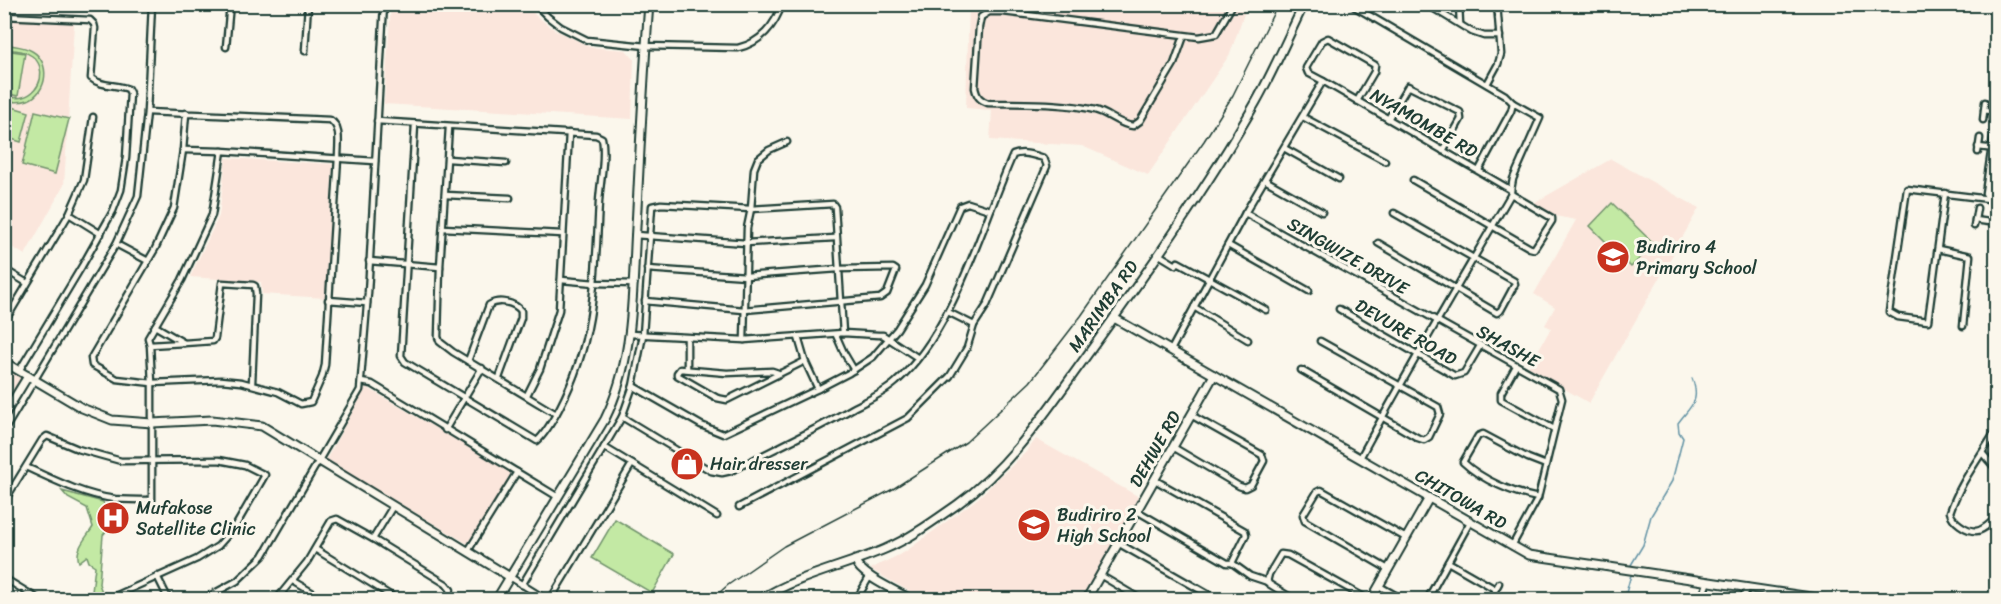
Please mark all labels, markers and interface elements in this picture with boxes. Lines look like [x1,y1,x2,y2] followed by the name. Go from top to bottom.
[1364,79,1484,167] street label: NYAMOMBE RD
[1281,208,1416,304] street label: SINGWIZE DRIVE
[1636,231,1758,284] place label: Budiriro 4 Primary School
[1595,239,1631,275] school or university icon: Budiriro 4 Primary School
[1059,253,1147,359] street label: MARIMBA RD
[1349,290,1463,374] street label: DEVURE ROAD
[1470,315,1546,377] street label: SHASHE
[1120,404,1190,493] street label: DEHWE RD
[669,446,705,482] shop icon: Hair dresser
[710,448,809,480] place label: Hair dresser
[1409,460,1513,539] street label: CHITOWA RD
[136,492,256,545] place label: Mufakose Satellite Clinic
[1057,499,1152,552] place label: Budiriro 2 High School
[95,500,131,536] hospital icon: Mufakose Satellite Clinic
[1016,507,1052,543] school or university icon: Budiriro 2 High School

